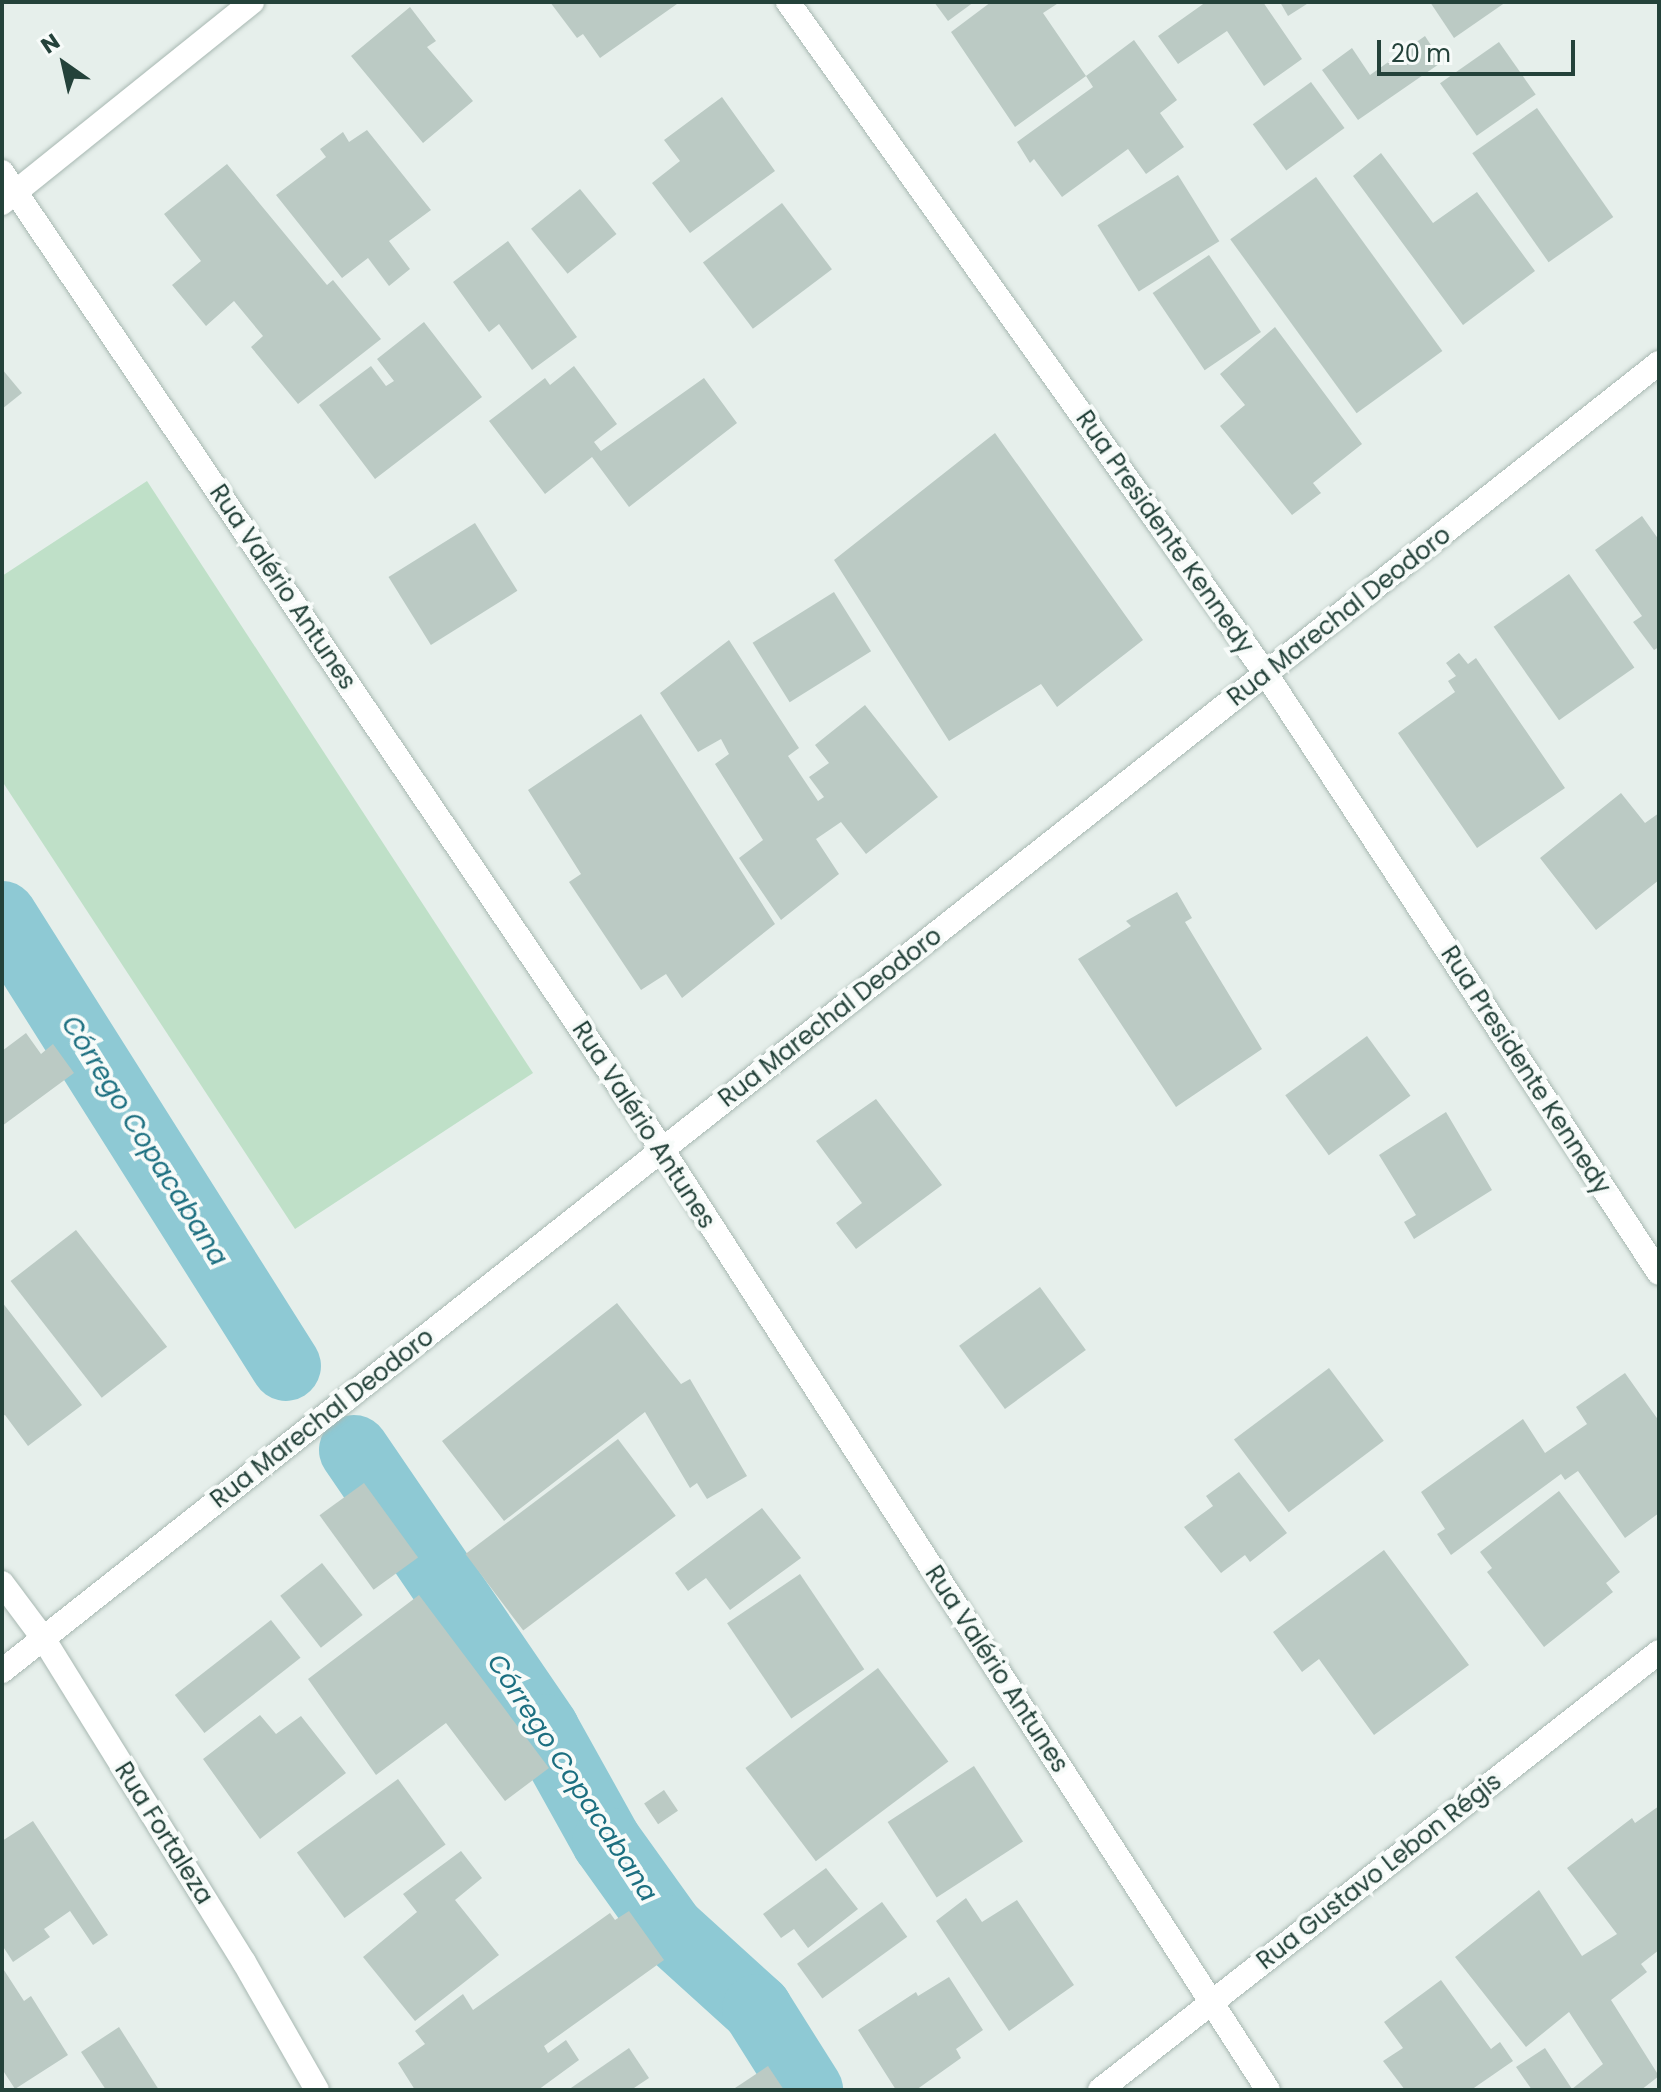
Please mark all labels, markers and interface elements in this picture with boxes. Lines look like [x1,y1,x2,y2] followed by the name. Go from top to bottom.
[24,24,104,104] north arrow
[1381,24,1579,74] scale bar
[35,26,66,61] text: N
[1391,37,1451,70] text: 20 m
[1070,405,1260,659] street label: Rua Presidente Kennedy
[204,479,362,695] street label: Rua Valério Antunes
[1222,520,1456,712] street label: Rua Marechal Deodoro
[713,921,947,1113] street label: Rua Marechal Deodoro
[1435,941,1617,1199] street label: Rua Presidente Kennedy
[54,1010,234,1272] water label: Córrego Copacabana
[566,1016,722,1234] street label: Rua Valério Antunes
[205,1322,439,1514] street label: Rua Marechal Deodoro
[919,1560,1075,1778] street label: Rua Valério Antunes
[480,1648,664,1908] water label: Córrego Copacabana
[109,1757,219,1909] street label: Rua Fortaleza
[1251,1767,1507,1975] street label: Rua Gustavo Lebon Régis

